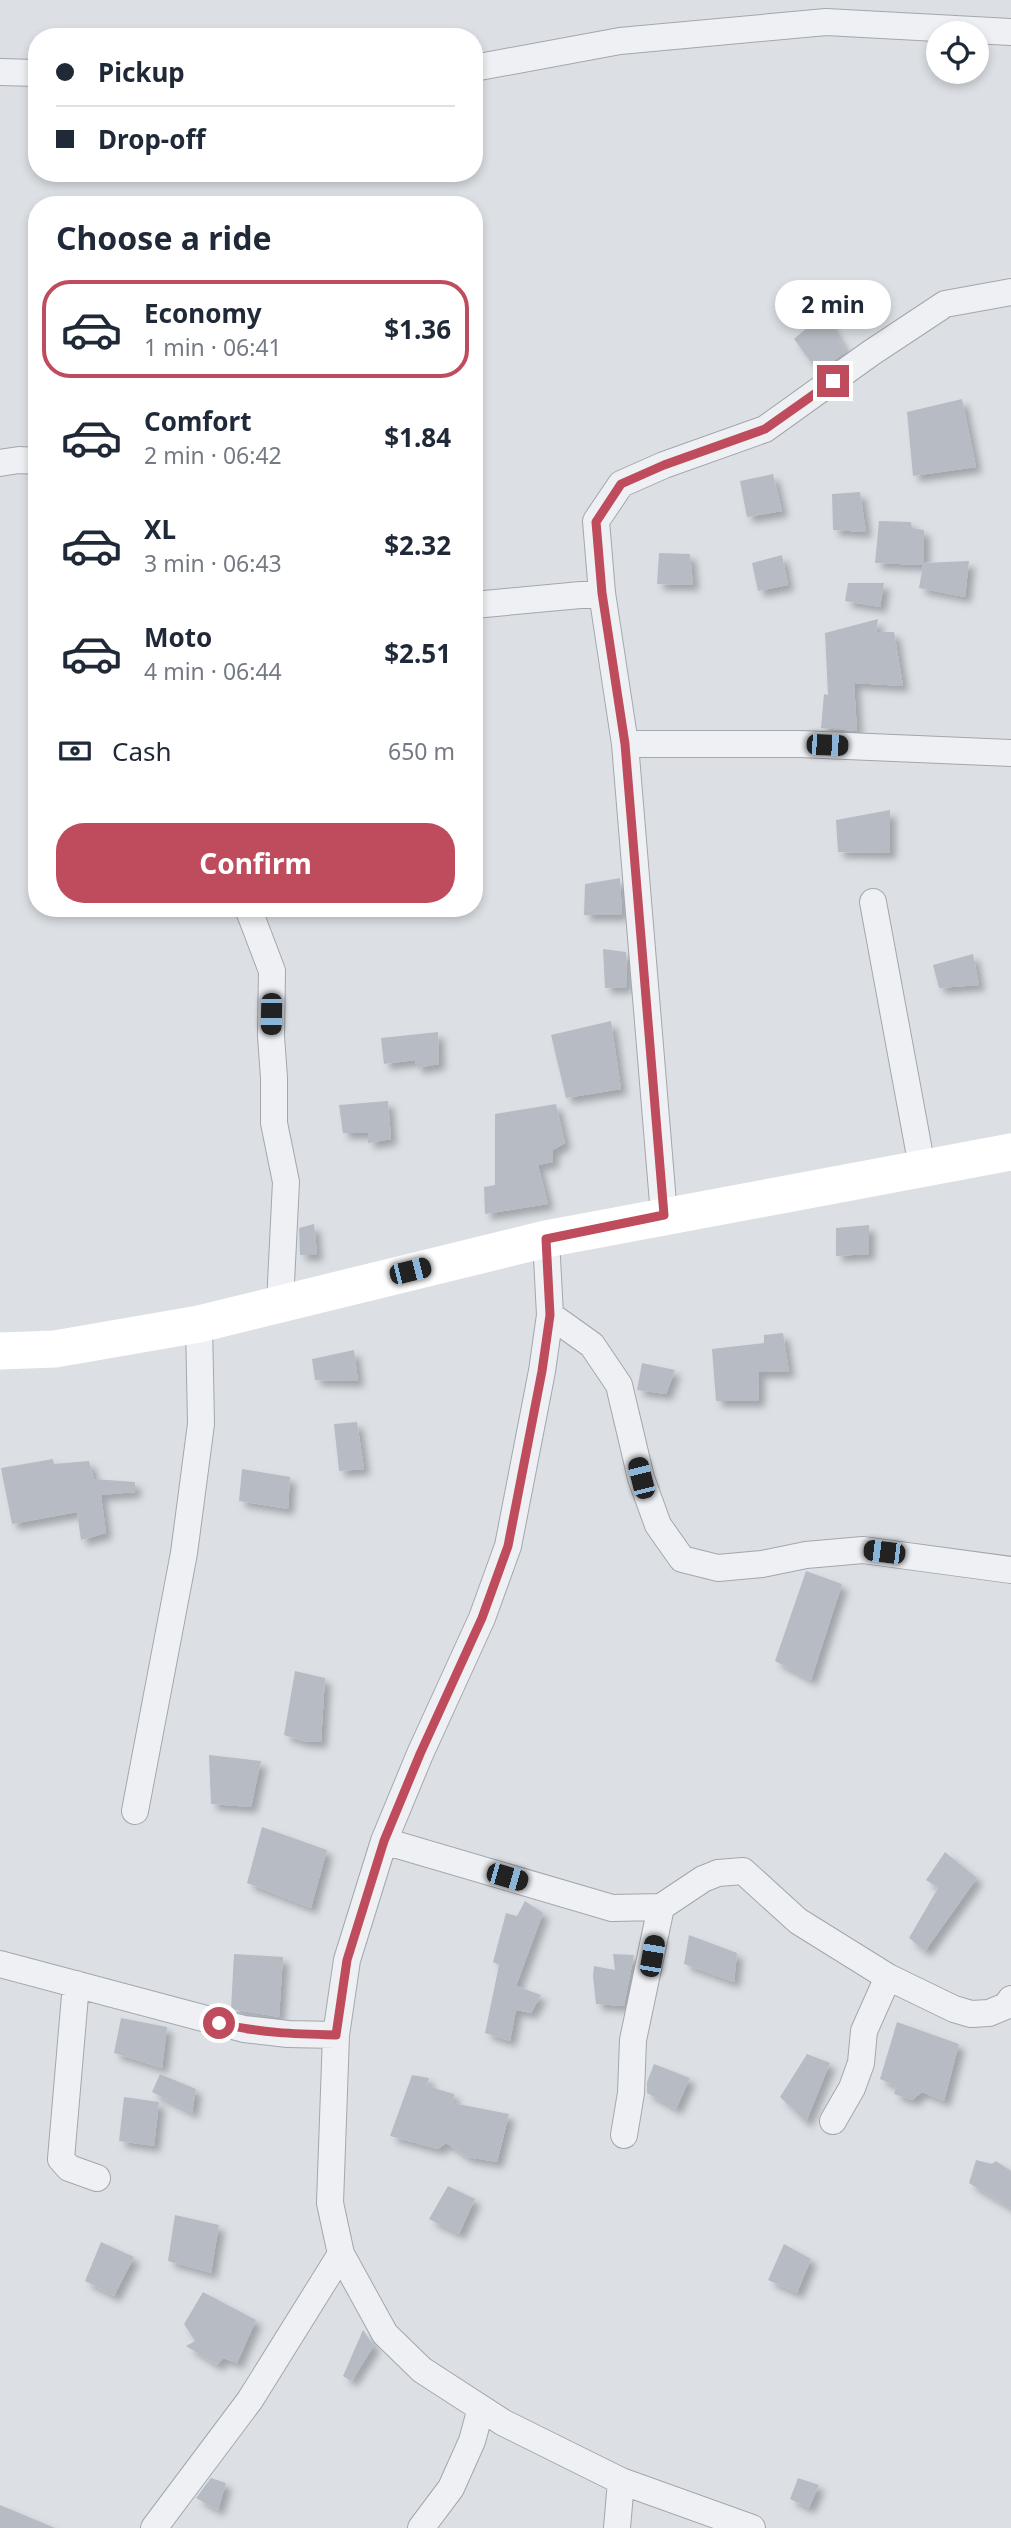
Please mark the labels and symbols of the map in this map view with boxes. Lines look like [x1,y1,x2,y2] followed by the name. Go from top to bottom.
[775,280,891,328] callout: 2 min
[817,365,849,397] route end
[806,734,849,756] car
[261,993,282,1035] car
[388,1256,433,1286] car
[626,1455,657,1501] car
[862,1539,907,1565] car
[484,1861,531,1893] car
[639,1933,666,1979] car
[203,2007,235,2039] route start

